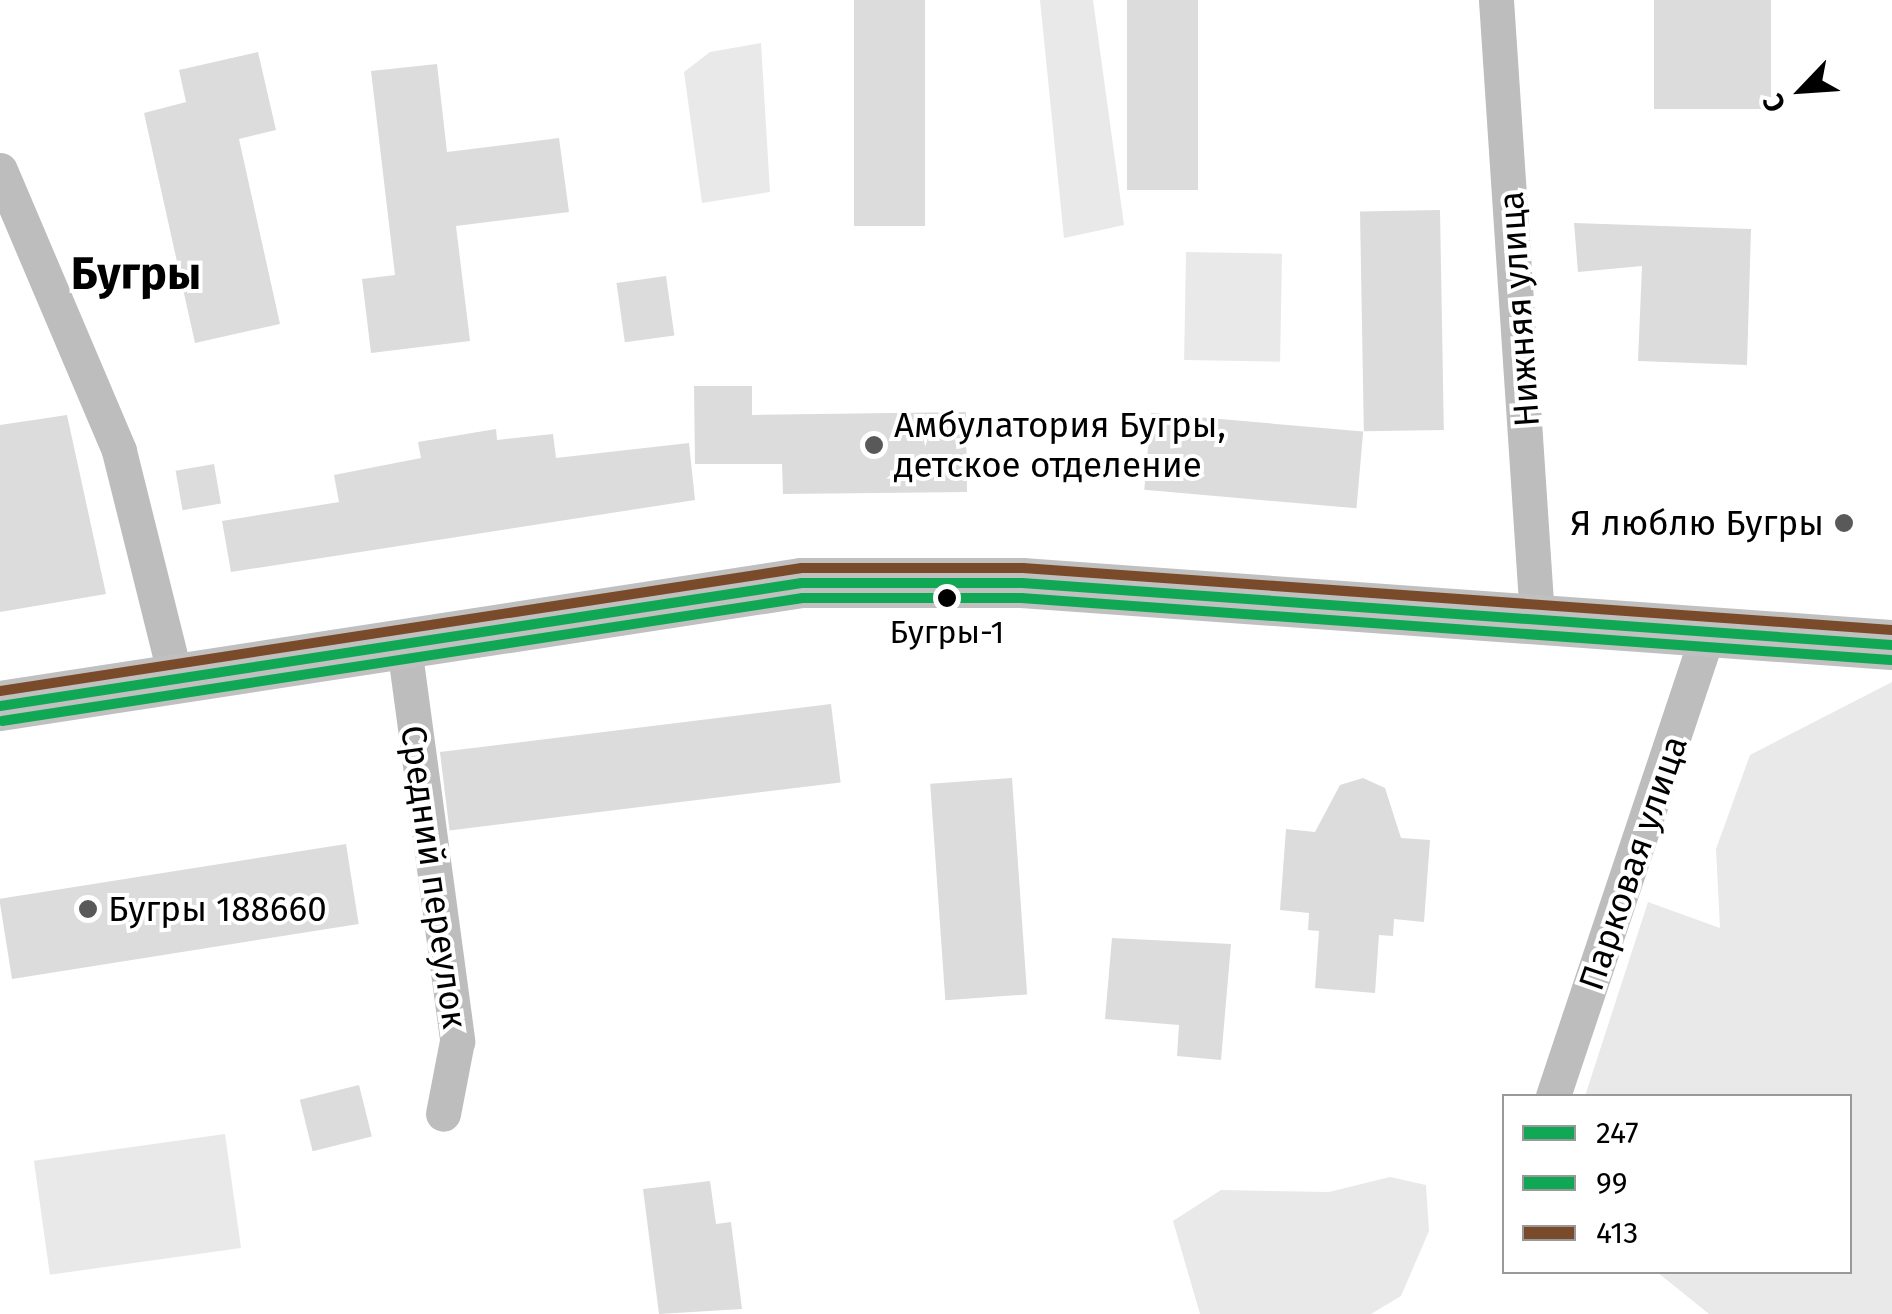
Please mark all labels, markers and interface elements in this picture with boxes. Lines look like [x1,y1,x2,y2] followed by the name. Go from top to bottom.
[1752,40,1852,140] north arrow
[1756,89,1793,117] text: С
[1490,190,1548,428] street label: Нижняя улица
[71,248,201,302] district label: Бугры
[894,404,1226,486] place label: Амбулатория Бугры, детское отделение
[863,434,885,456] marker: Амбулатория Бугры, детское отделение
[1570,502,1824,544] place label: Я люблю Бугры
[1833,512,1855,534] marker: Я люблю Бугры
[937,588,957,608] marker: Бугры-1
[890,613,1004,651] place label: Бугры-1
[392,723,476,1031] street label: Средний переулок
[1570,730,1696,996] street label: Парковая улица
[108,888,327,930] place label: Бугры 188660
[77,898,99,920] marker: Бугры 188660
[1502,1094,1852,1274] legend
[1596,1115,1639,1151] text: 247
[1596,1165,1628,1201] text: 99
[1596,1215,1638,1251] text: 413

